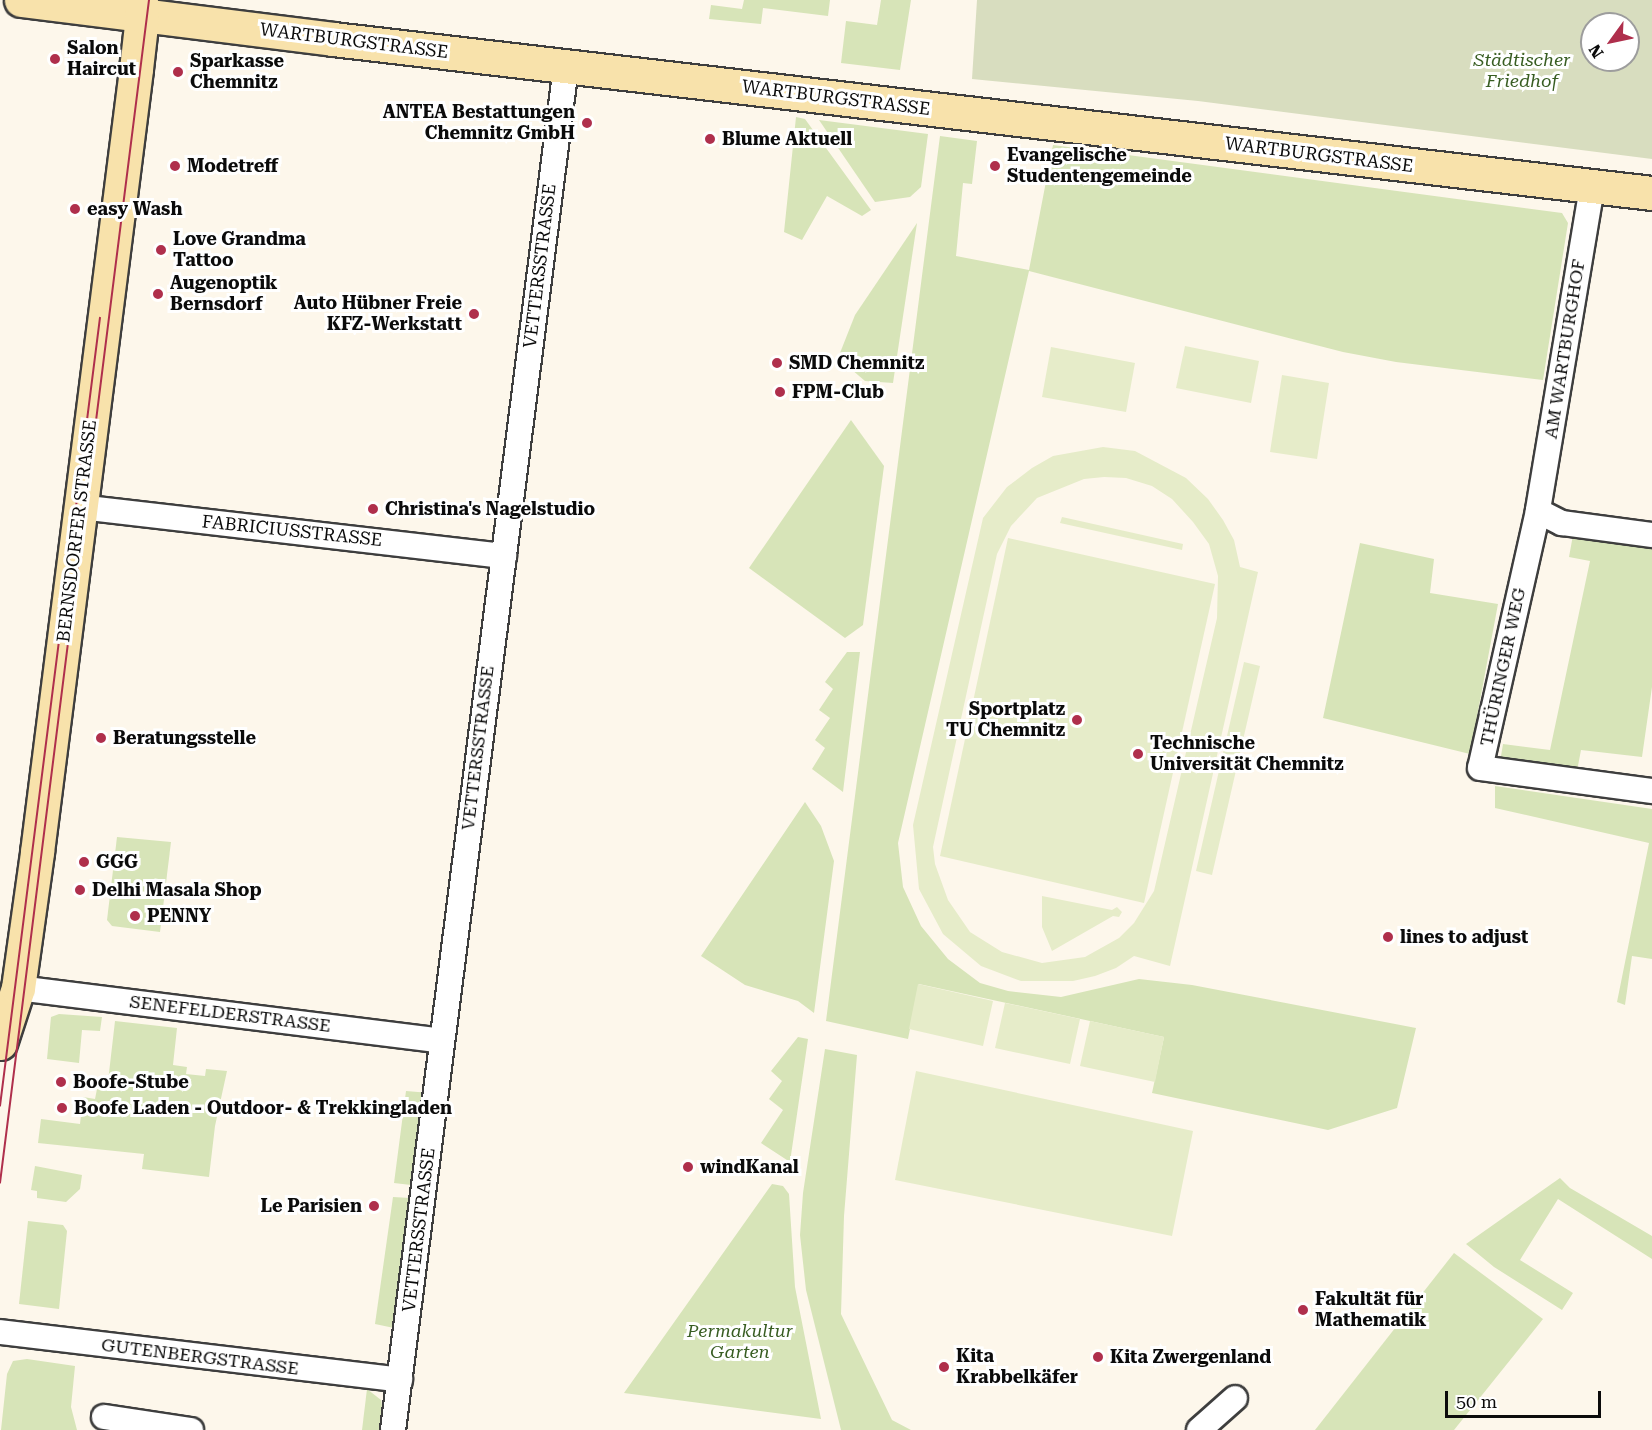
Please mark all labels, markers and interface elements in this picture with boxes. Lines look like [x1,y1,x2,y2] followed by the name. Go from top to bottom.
[1580,12,1640,72] north arrow
[259,19,449,63] street label: WARTBURGSTRASSE
[67,38,136,80] place label: Salon Haircut
[1585,41,1607,61] text: N
[1473,50,1571,92] park label: Städtischer Friedhof
[190,51,284,94] place label: Sparkasse Chemnitz
[48,52,62,66] marker: Salon Haircut
[171,65,185,79] marker: Sparkasse Chemnitz
[741,76,931,120] street label: WARTBURGSTRASSE
[383,102,575,144] place label: ANTEA Bestattungen Chemnitz GmbH
[580,116,594,130] marker: ANTEA Bestattungen Chemnitz GmbH
[722,128,852,150] place label: Blume Aktuell
[703,132,717,146] marker: Blume Aktuell
[1224,133,1414,177] street label: WARTBURGSTRASSE
[1007,145,1192,188] place label: Evangelische Studentengemeinde
[187,155,278,177] place label: Modetreff
[168,159,182,173] marker: Modetreff
[988,159,1002,173] marker: Evangelische Studentengemeinde
[519,183,561,349] street label: VETTERSSTRASSE
[87,198,182,220] place label: easy Wash
[68,202,82,216] marker: easy Wash
[173,229,306,272] place label: Love Grandma Tattoo
[154,243,168,257] marker: Love Grandma Tattoo
[1540,258,1590,440] street label: AM WARTBURGHOF
[170,273,278,316] place label: Augenoptik Bernsdorf
[151,287,165,301] marker: Augenoptik Bernsdorf
[294,293,462,336] place label: Auto Hübner Freie KFZ-Werkstatt
[467,307,481,321] marker: Auto Hübner Freie KFZ-Werkstatt
[789,352,924,374] place label: SMD Chemnitz
[770,356,784,370] marker: SMD Chemnitz
[792,381,884,403] place label: FPM-Club
[773,385,787,399] marker: FPM-Club
[53,418,101,644] street label: BERNSDORFER STRASSE
[385,498,595,520] place label: Christina's Nagelstudio
[366,502,380,516] marker: Christina's Nagelstudio
[201,511,383,551] street label: FABRICIUSSTRASSE
[1476,586,1530,748] street label: THÜRINGER WEG
[457,665,499,831] street label: VETTERSSTRASSE
[946,699,1065,742] place label: Sportplatz TU Chemnitz
[1070,713,1084,727] marker: Sportplatz TU Chemnitz
[113,727,256,749] place label: Beratungsstelle
[94,731,108,745] marker: Beratungsstelle
[1150,733,1344,776] place label: Technische Universität Chemnitz
[1131,747,1145,761] marker: Technische Universität Chemnitz
[96,851,138,873] place label: GGG
[77,855,91,869] marker: GGG
[92,879,262,901] place label: Delhi Masala Shop
[73,883,87,897] marker: Delhi Masala Shop
[147,905,211,927] place label: PENNY
[128,909,142,923] marker: PENNY
[1400,926,1528,948] place label: lines to adjust
[1381,930,1395,944] marker: lines to adjust
[128,991,332,1037] street label: SENEFELDERSTRASSE
[73,1071,189,1093] place label: Boofe-Stube
[54,1075,68,1089] marker: Boofe-Stube
[74,1097,452,1119] place label: Boofe Laden - Outdoor- & Trekkingladen
[55,1101,69,1115] marker: Boofe Laden - Outdoor- & Trekkingladen
[398,1147,440,1313] street label: VETTERSSTRASSE
[700,1156,799,1178] place label: windKanal
[681,1160,695,1174] marker: windKanal
[260,1195,362,1217] place label: Le Parisien
[367,1199,381,1213] marker: Le Parisien
[1315,1289,1426,1332] place label: Fakultät für Mathematik
[1296,1303,1310,1317] marker: Fakultät für Mathematik
[687,1321,793,1364] park label: Permakultur Garten
[100,1334,300,1380] street label: GUTENBERGSTRASSE
[956,1346,1078,1388] place label: Kita Krabbelkäfer
[1110,1346,1271,1368] place label: Kita Zwergenland
[1091,1350,1105,1364] marker: Kita Zwergenland
[937,1360,951,1374] marker: Kita Krabbelkäfer
[1448,1379,1604,1417] scale bar
[1456,1391,1497,1412] text: 50 m

